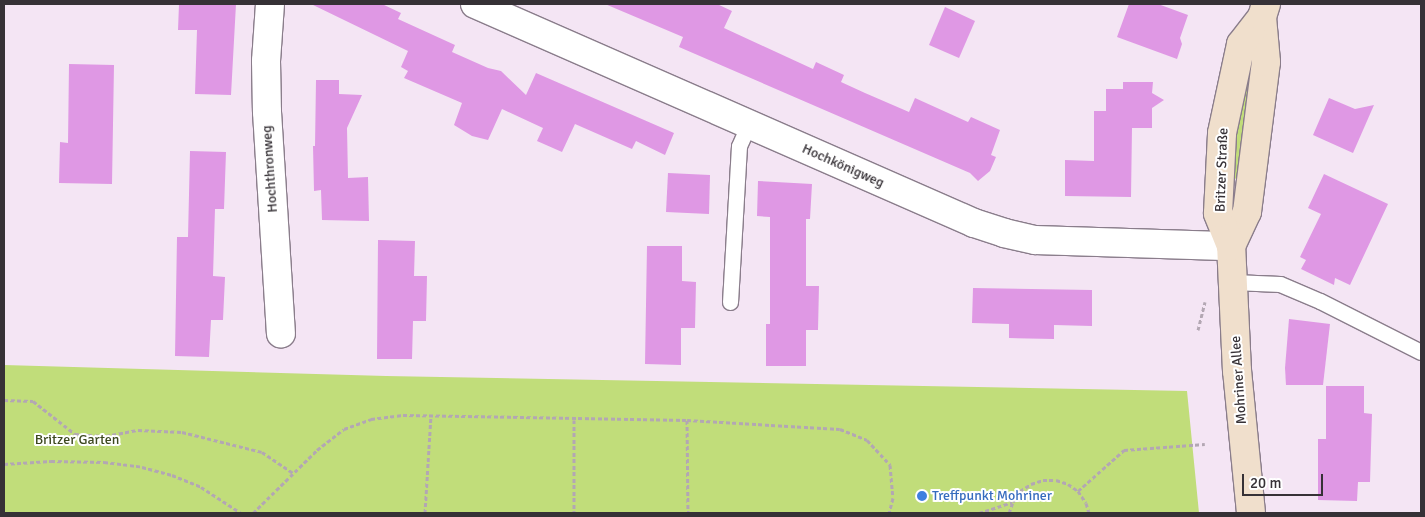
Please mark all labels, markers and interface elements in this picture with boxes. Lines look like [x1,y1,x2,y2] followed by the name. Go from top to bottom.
[259,125,281,213] street label: Hochthronweg
[1212,128,1232,212] street label: Britzer Straße
[799,140,887,192] street label: Hochkönigweg
[1228,335,1250,425] street label: Mohriner Allee
[35,432,119,448] park label: Britzer Garten
[1245,464,1326,496] scale bar
[1250,474,1281,492] text: 20 m
[932,488,1052,504] place label: Treffpunkt Mohriner
[916,490,928,502] marker: Treffpunkt Mohriner

